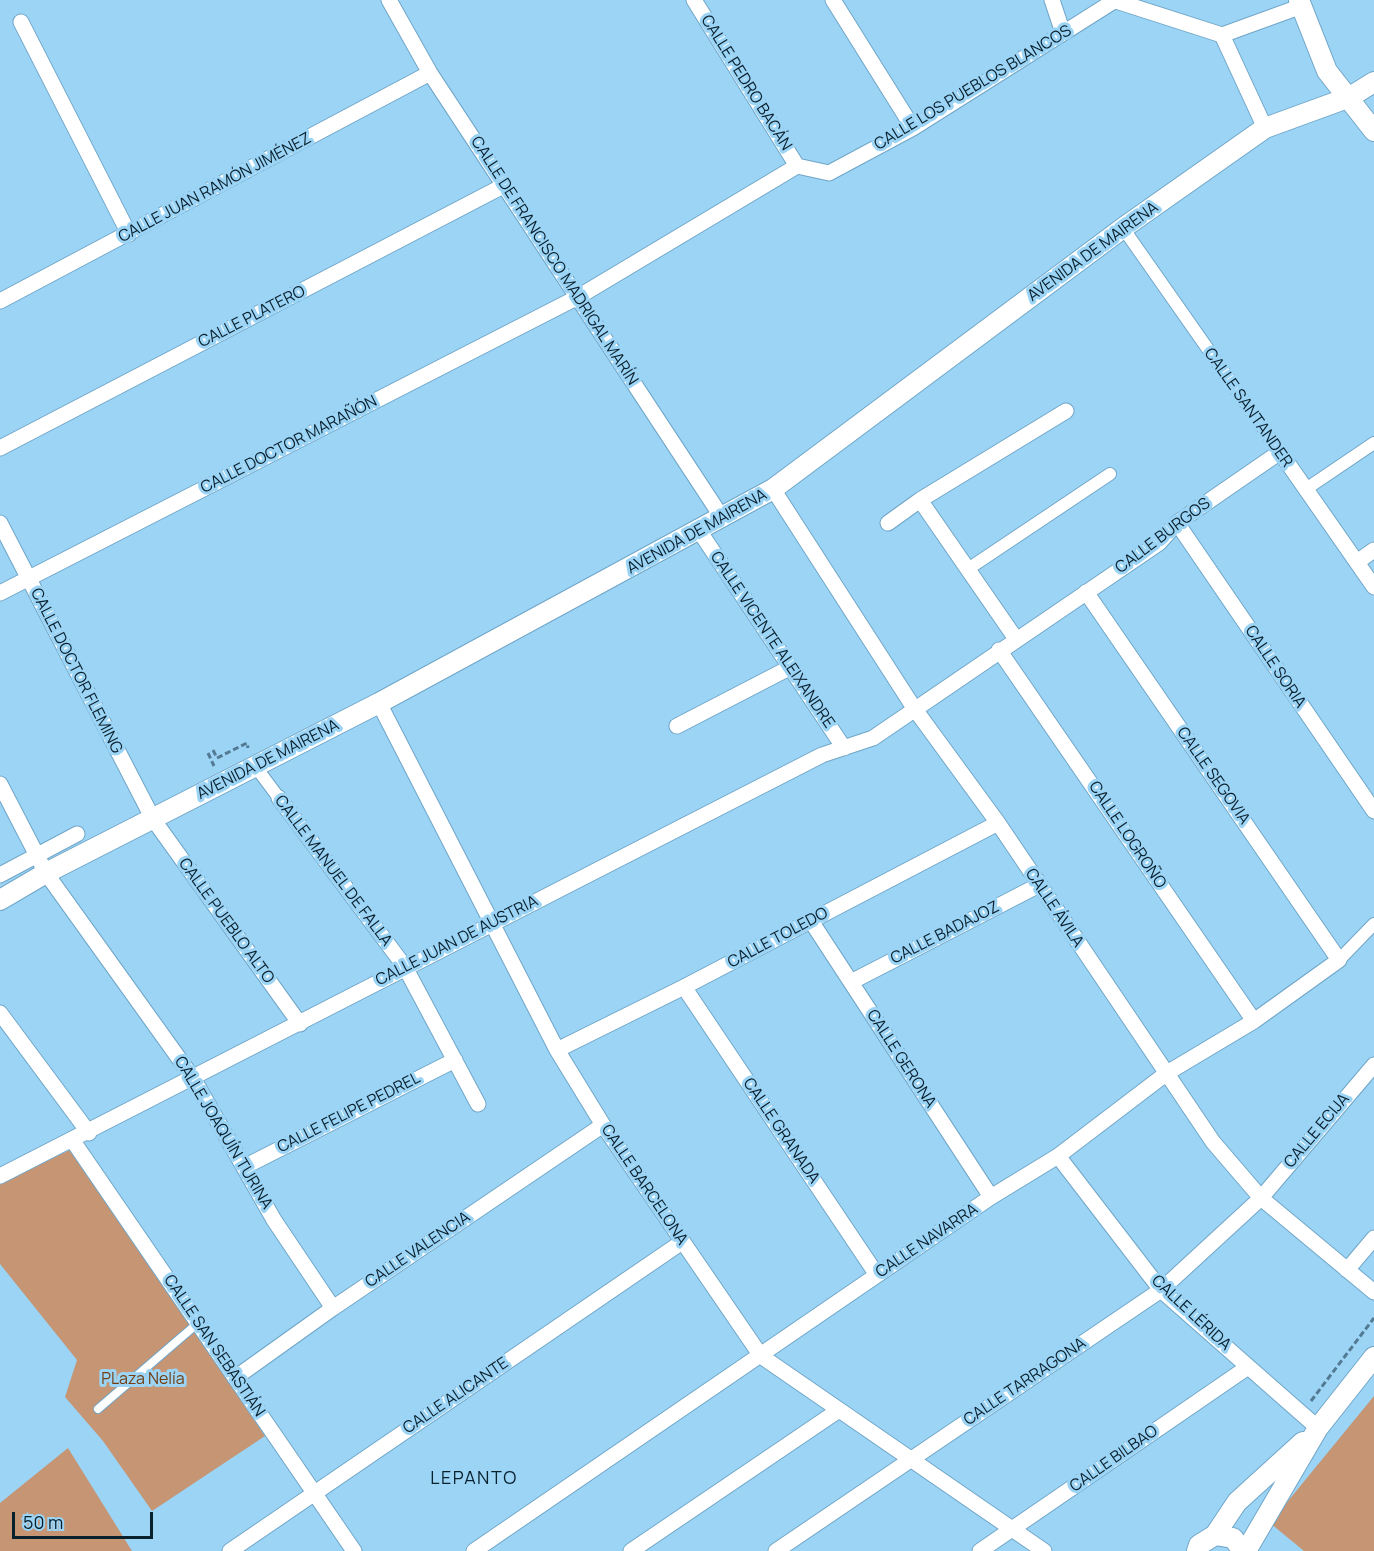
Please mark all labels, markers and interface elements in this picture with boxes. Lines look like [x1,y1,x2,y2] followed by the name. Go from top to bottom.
[696,12,796,154] street label: CALLE PEDRO BACÁN
[871,21,1075,155] street label: CALLE LOS PUEBLOS BLANCOS
[115,129,315,247] street label: CALLE JUAN RAMÓN JIMÉNEZ
[466,133,642,389] street label: CALLE DE FRANCISCO MADRIGAL MARÍN
[1024,198,1162,306] street label: AVENIDA DE MAIRENA
[195,282,309,352] street label: CALLE PLATERO
[1200,345,1296,471] street label: CALLE SANTANDER
[198,392,380,498] street label: CALLE DOCTOR MARAÑÓN
[624,486,770,578] street label: AVENIDA DE MAIRENA
[1112,494,1214,578] street label: CALLE BURGOS
[706,548,838,732] street label: CALLE VICENTE ALEIXANDRE
[26,585,126,757] street label: CALLE DOCTOR FLEMING
[1240,622,1310,712] street label: CALLE SORIA
[194,716,342,804] street label: AVENIDA DE MAIRENA
[1172,724,1254,828] street label: CALLE SEGOVIA
[1084,778,1170,892] street label: CALLE LOGROÑO
[270,792,396,950] street label: CALLE MANUEL DE FALLA
[174,855,278,987] street label: CALLE PUEBLO ALTO
[1021,865,1087,951] street label: CALLE ÁVILA
[373,892,541,990] street label: CALLE JUAN DE AUSTRIA
[888,897,1002,969] street label: CALLE BADAJOZ
[725,904,831,972] street label: CALLE TOLEDO
[862,1006,940,1112] street label: CALLE GERONA
[170,1053,276,1213] street label: CALLE JOAQUÍN TURINA
[274,1069,424,1157] street label: CALLE FELIPE PEDREL
[739,1075,823,1187] street label: CALLE GRANADA
[1280,1090,1354,1172] street label: CALLE ECIJA
[597,1121,691,1249] street label: CALLE BARCELONA
[872,1200,982,1282] street label: CALLE NAVARRA
[362,1208,474,1292] street label: CALLE VALENCIA
[159,1271,269,1421] street label: CALLE SAN SEBASTIÁN
[1147,1271,1235,1355] street label: CALLE LÉRIDA
[960,1334,1090,1430] street label: CALLE TARRAGONA
[400,1354,512,1438] street label: CALLE ALICANTE
[101,1370,185,1390] park label: PLaza Nelía
[1066,1422,1162,1496] street label: CALLE BILBAO
[430,1468,518,1490] district label: LEPANTO
[15,1500,156,1538] scale bar
[23,1510,63,1534] text: 50 m

